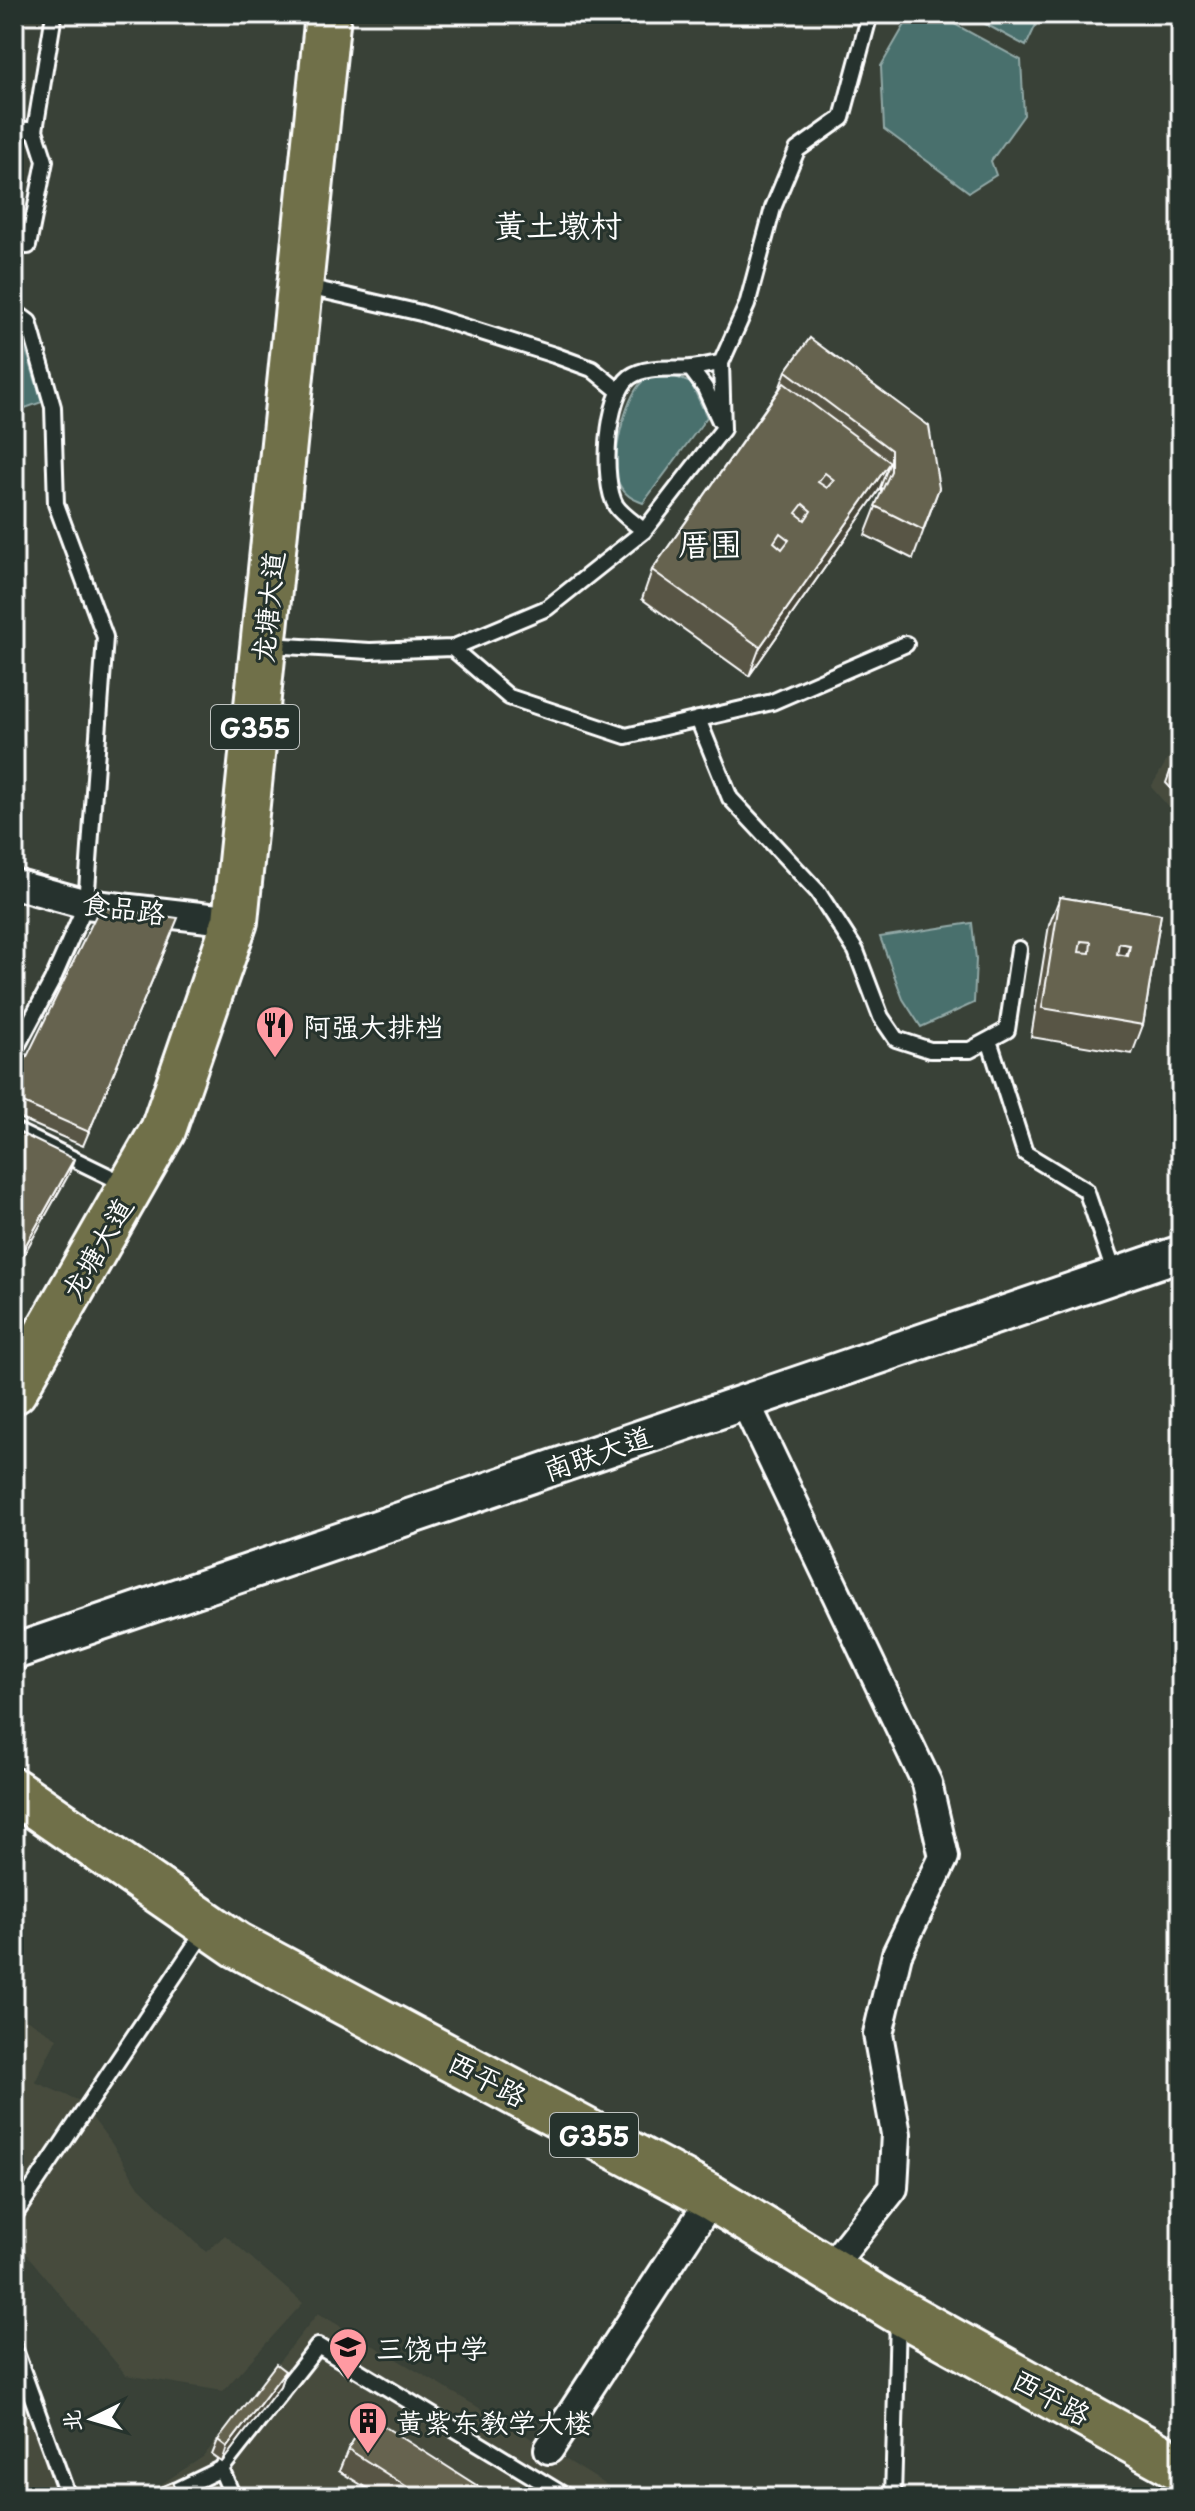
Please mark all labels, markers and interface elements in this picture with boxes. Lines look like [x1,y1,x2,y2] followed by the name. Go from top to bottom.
[494,200,622,248] district label: 黄土墩村
[678,519,742,567] district label: 厝围
[240,549,294,665] street label: 龙塘大道
[211,705,299,749] road number: G355
[79,880,169,934] street label: 食品路
[254,1004,296,1059] restaurant icon: 阿强大排档
[303,1004,443,1047] place label: 阿强大排档
[49,1189,143,1307] street label: 龙塘大道
[537,1413,657,1491] street label: 南联大道
[441,2039,535,2117] street label: 西平路
[550,2113,638,2157] road number: G355
[327,2326,369,2381] school or university icon: 三饶中学
[376,2326,488,2369] place label: 三饶中学
[1005,2357,1099,2435] street label: 西平路
[52,2379,132,2459] north arrow
[347,2400,389,2455] building icon: 黄紫东教学大楼
[396,2400,592,2443] place label: 黄紫东教学大楼
[53,2408,88,2433] text: 北

